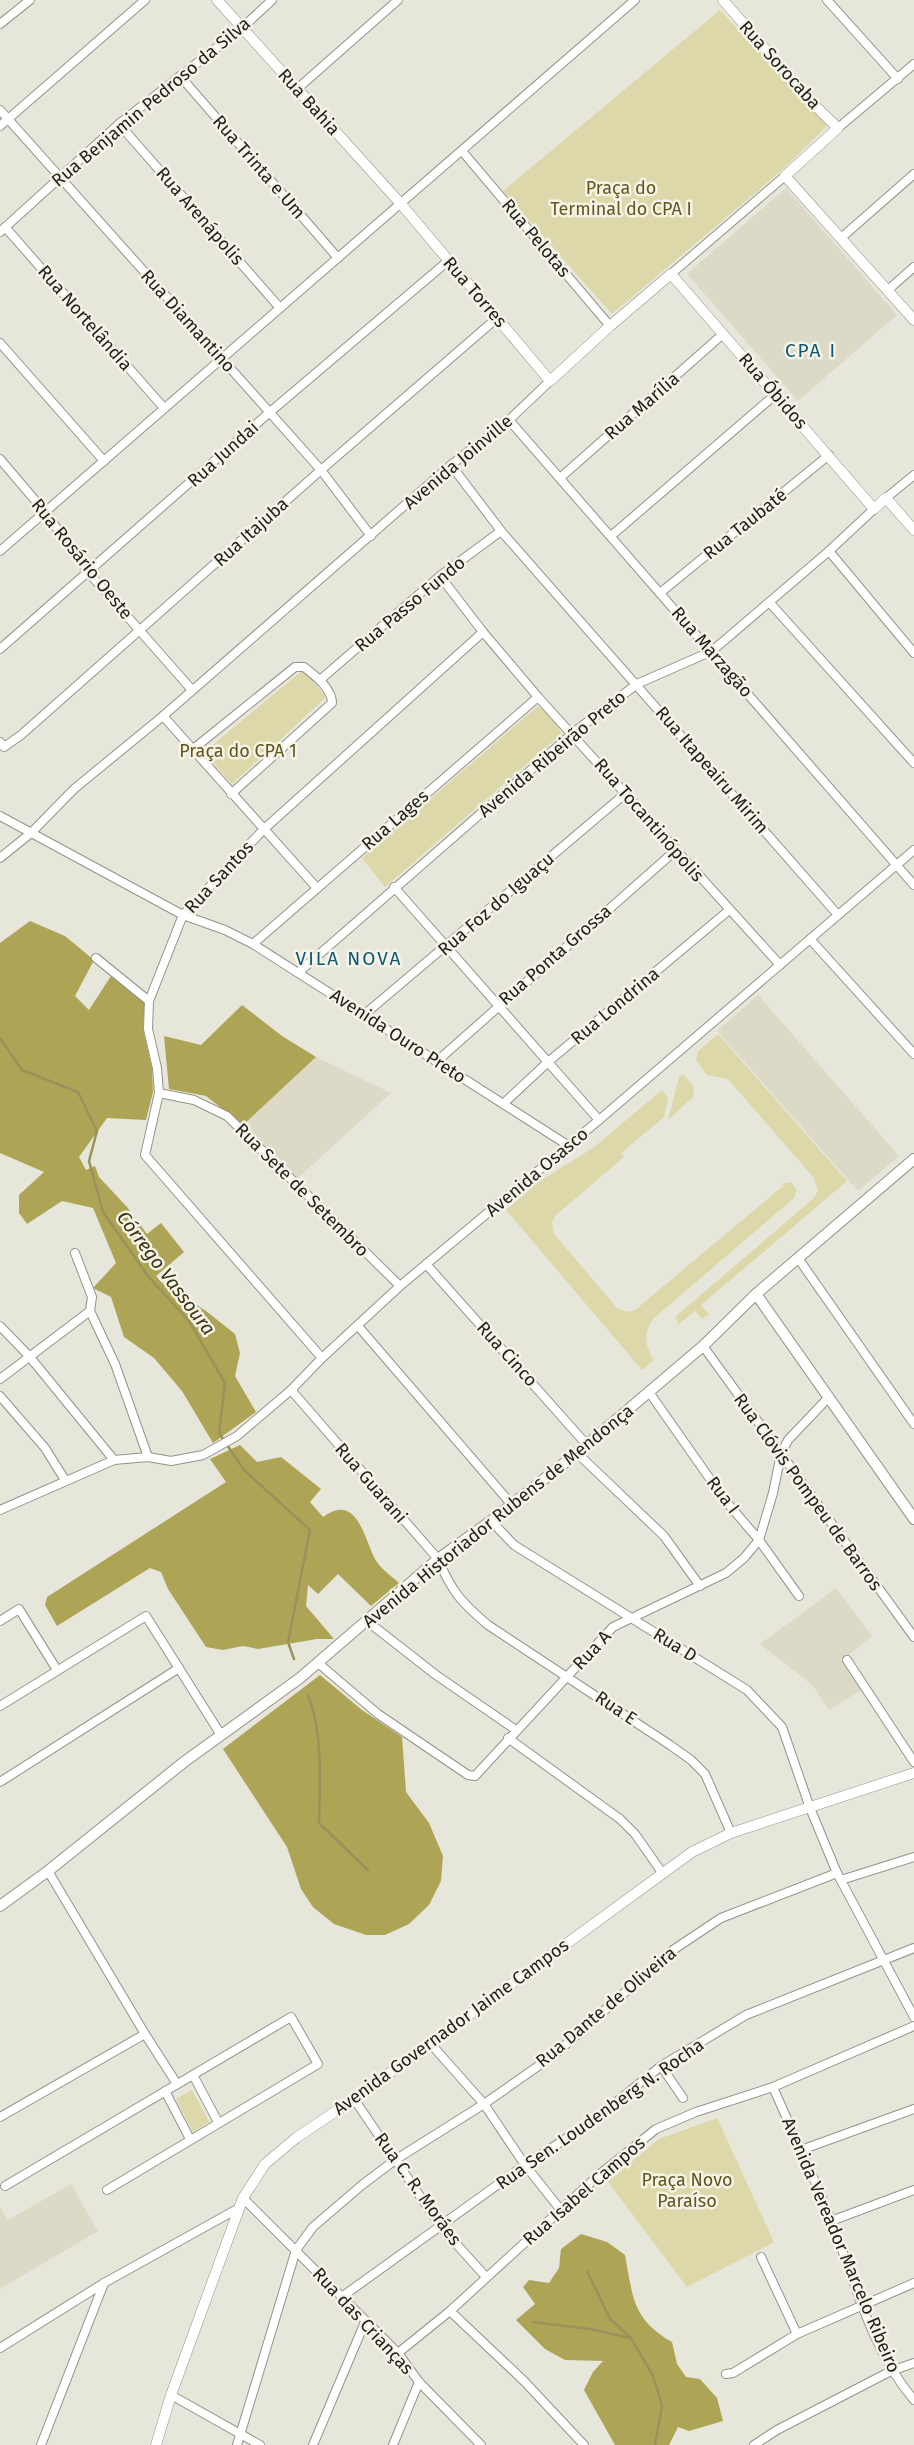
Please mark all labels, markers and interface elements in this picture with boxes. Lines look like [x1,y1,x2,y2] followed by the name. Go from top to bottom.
[47,12,255,192] street label: Rua Benjamin Pedroso da Silva
[734,16,826,114] street label: Rua Sorocaba
[273,64,345,140] street label: Rua Bahia
[208,111,310,223] street label: Rua Trinta e Um
[151,162,249,270] street label: Rua Arenápolis
[550,177,692,220] park label: Praça do Terminal do CPA I
[497,194,575,282] street label: Rua Pelotas
[438,252,512,332] street label: Rua Torres
[33,261,137,375] street label: Rua Nortelândia
[136,265,240,377] street label: Rua Diamantino
[785,339,837,362] district label: CPA I
[734,348,812,434] street label: Rua Óbidos
[600,367,684,445] street label: Rua Marília
[399,410,517,514] street label: Avenida Joinville
[183,416,263,492] street label: Rua Jundai
[699,484,791,564] street label: Rua Taubaté
[209,493,293,571] street label: Rua Itajuba
[27,494,137,624] street label: Rua Rosário Oeste
[350,551,470,657] street label: Rua Passo Fundo
[667,602,757,702] street label: Rua Marzagão
[474,686,630,822] street label: Avenida Ribeirão Preto
[651,702,773,838] street label: Rua Itapeairu Mirim
[179,740,297,762] park label: Praça do CPA 1
[589,754,709,886] street label: Rua Tocantinópolis
[357,785,433,855] street label: Rua Lages
[180,836,258,918] street label: Rua Santos
[433,848,559,960] street label: Rua Foz do Iguaçu
[494,900,616,1010] street label: Rua Ponta Grossa
[296,947,402,970] district label: VILA NOVA
[566,963,664,1049] street label: Rua Londrina
[326,984,470,1088] street label: Avenida Ouro Preto
[230,1118,374,1262] street label: Rua Sete de Setembro
[481,1123,593,1221] street label: Avenida Osasco
[112,1206,220,1340] water label: Córrego Vassoura
[472,1317,542,1391] street label: Rua Cinco
[729,1389,887,1595] street label: Rua Clóvis Pompeu de Barros
[358,1400,638,1632] street label: Avenida Historiador Rubens de Mendonça
[330,1438,412,1528] street label: Rua Guarani
[702,1472,744,1518] street label: Rua I
[649,1623,701,1667] street label: Rua D
[568,1625,616,1674] street label: Rua A
[591,1686,641,1730] street label: Rua E
[329,1934,573,2120] street label: Avenida Governador Jaime Campos
[531,1942,681,2072] street label: Rua Dante de Oliveira
[492,2034,708,2194] street label: Rua Sen. Loudenberg N. Rocha
[777,2114,905,2376] street label: Avenida Vereador Marcelo Ribeiro
[370,2128,466,2250] street label: Rua C. R. Moráes
[518,2132,650,2250] street label: Rua Isabel Campos
[641,2169,733,2212] park label: Praça Novo Paraíso
[308,2263,418,2379] street label: Rua das Crianças

